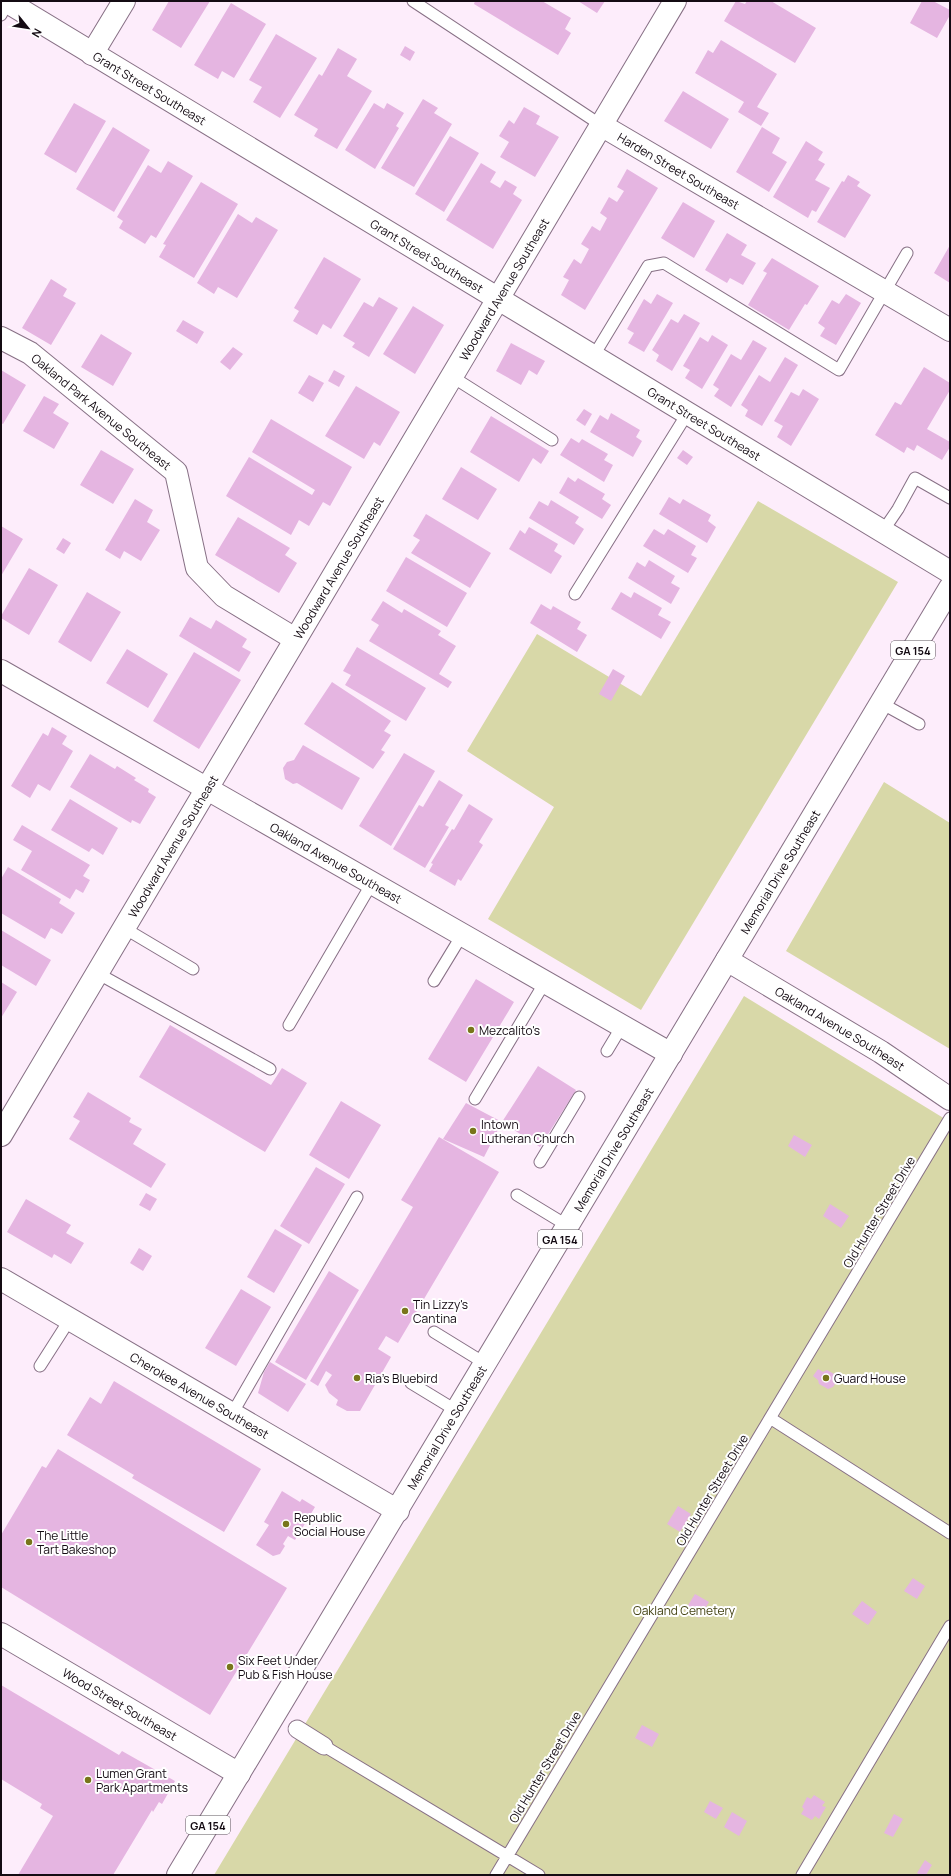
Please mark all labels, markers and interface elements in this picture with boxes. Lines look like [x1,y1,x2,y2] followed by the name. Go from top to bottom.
[8,8,48,48] north arrow
[29,26,46,41] text: N
[90,47,210,129] street label: Grant Street Southeast
[615,128,743,213] street label: Harden Street Southeast
[367,215,487,297] street label: Grant Street Southeast
[455,215,553,364] street label: Woodward Avenue Southeast
[28,349,175,474] street label: Oakland Park Avenue Southeast
[644,383,764,464] street label: Grant Street Southeast
[289,493,387,642] street label: Woodward Avenue Southeast
[891,641,935,659] road number: GA 154
[124,772,222,921] street label: Woodward Avenue Southeast
[736,806,824,937] street label: Memorial Drive Southeast
[267,818,405,907] street label: Oakland Avenue Southeast
[772,982,908,1074] street label: Oakland Avenue Southeast
[479,1022,540,1039] place label: Mezcalito's
[466,1025,476,1035] marker: Mezcalito's
[569,1084,657,1215] street label: Memorial Drive Southeast
[481,1116,574,1147] place label: Intown Lutheran Church
[468,1126,478,1136] marker: Intown Lutheran Church
[839,1153,919,1271] street label: Old Hunter Street Drive
[538,1230,582,1248] road number: GA 154
[413,1296,468,1327] place label: Tin Lizzy's Cantina
[400,1306,410,1316] marker: Tin Lizzy's Cantina
[127,1348,272,1442] street label: Cherokee Avenue Southeast
[403,1362,490,1493] street label: Memorial Drive Southeast
[365,1370,438,1387] place label: Ria's Bluebird
[834,1370,906,1387] place label: Guard House
[352,1373,362,1383] marker: Ria's Bluebird
[821,1373,831,1383] marker: Guard House
[672,1431,752,1549] street label: Old Hunter Street Drive
[294,1509,365,1540] place label: Republic Social House
[281,1519,291,1529] marker: Republic Social House
[37,1527,116,1558] place label: The Little Tart Bakeshop
[24,1537,34,1547] marker: The Little Tart Bakeshop
[633,1602,736,1619] park label: Oakland Cemetery
[238,1652,333,1683] place label: Six Feet Under Pub & Fish House
[225,1662,235,1672] marker: Six Feet Under Pub & Fish House
[59,1664,181,1744] street label: Wood Street Southeast
[505,1708,585,1826] street label: Old Hunter Street Drive
[96,1765,188,1796] place label: Lumen Grant Park Apartments
[83,1775,93,1785] marker: Lumen Grant Park Apartments
[186,1816,230,1834] road number: GA 154

